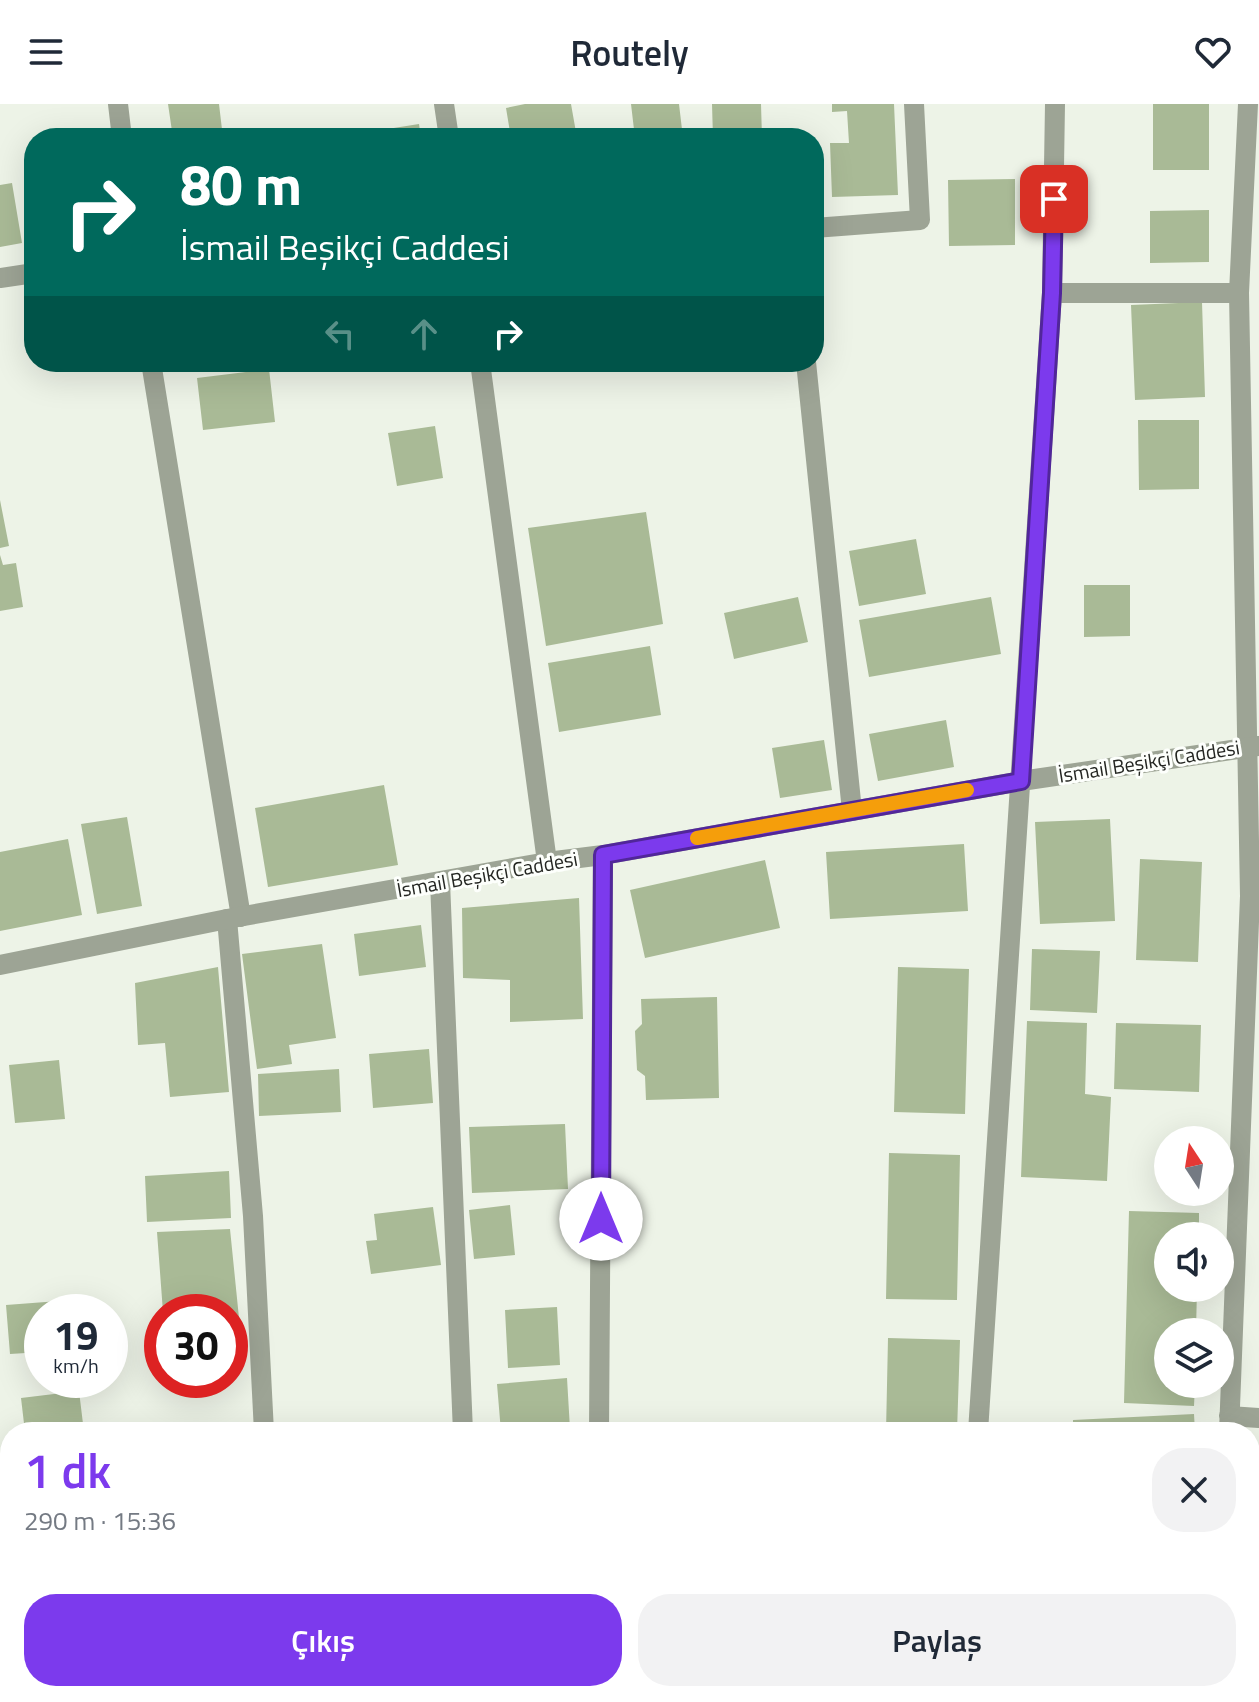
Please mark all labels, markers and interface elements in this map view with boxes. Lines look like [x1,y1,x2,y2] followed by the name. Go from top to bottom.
[570,25,689,80] text: Routely
[24,30,68,74] icon: menu
[1191,30,1235,74] icon: heart
[180,142,302,227] text: 80 m
[48,160,152,264] icon: right
[1020,165,1088,233] pin
[1032,177,1076,221] icon: arrive
[180,219,510,274] text: İsmail Beşikçi Caddesi
[318,312,362,356] icon: left
[402,312,446,356] icon: ahead
[486,312,530,356] icon: right
[1056,731,1242,791] street label: İsmail Beşikçi Caddesi
[394,843,580,905] street label: İsmail Beşikçi Caddesi
[1154,1126,1234,1206] north arrow
[1154,1126,1234,1398] map controls
[559,1177,643,1261] position arrow
[1154,1222,1234,1302] button: sound
[144,1294,248,1398] speed limit sign: 30
[54,1305,98,1366] text: 19
[1154,1318,1234,1398] button: layers
[53,1350,99,1381] text: km/h
[24,1434,111,1507] text: 1 dk
[1152,1448,1236,1532] button: close
[24,1501,176,1540] text: 290 m · 15:36
[24,1594,622,1686] button: Çıkış
[638,1594,1236,1686] button: Paylaş

